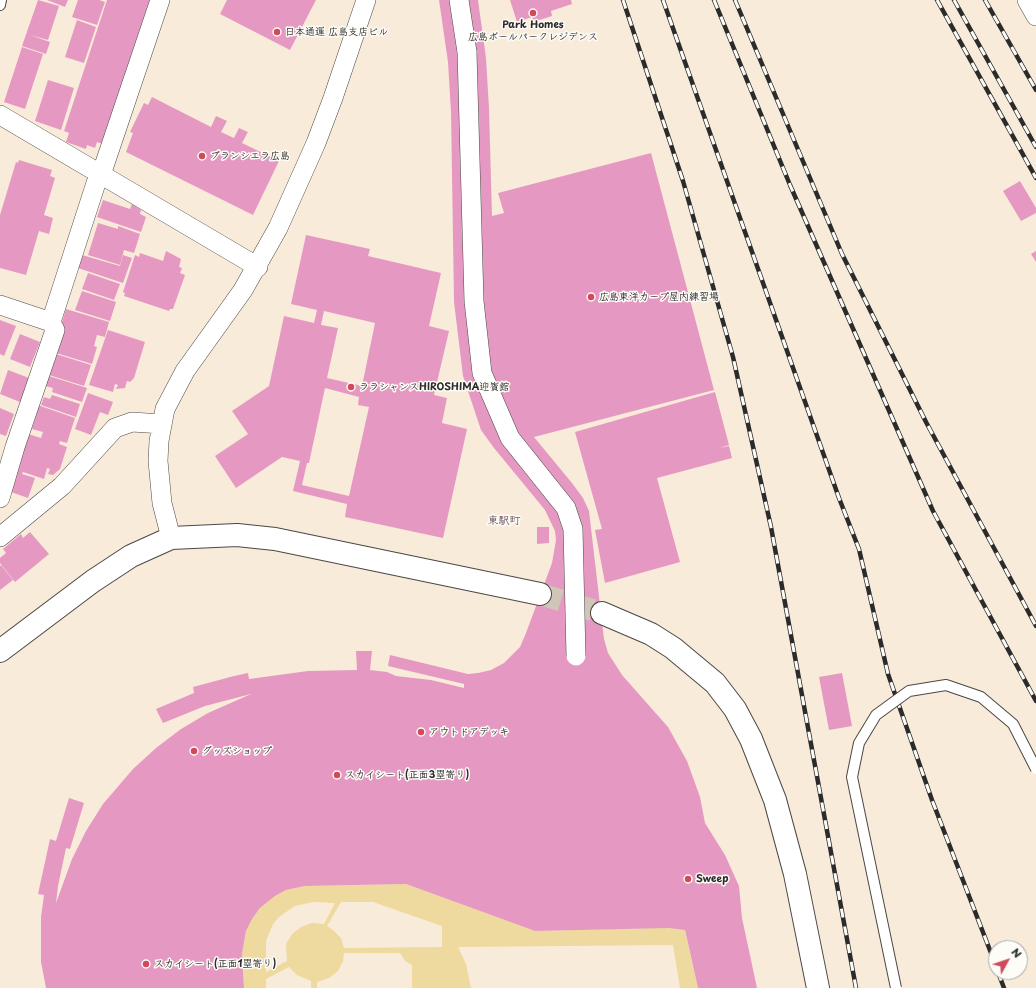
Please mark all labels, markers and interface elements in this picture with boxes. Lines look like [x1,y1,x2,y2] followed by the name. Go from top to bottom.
[528,8,538,18] marker: Park Homes 広島ボールパークレジデンス
[468,19,598,42] place label: Park Homes 広島ボールパークレジデンス
[285,26,388,38] place label: 日本通運 広島支店ビル
[272,27,282,37] marker: 日本通運 広島支店ビル
[210,150,290,162] place label: ブランシエラ広島
[197,151,207,161] marker: ブランシエラ広島
[599,291,719,303] place label: 広島東洋カープ屋内練習場
[586,292,596,302] marker: 広島東洋カープ屋内練習場
[359,381,509,393] place label: ララシャンスHIROSHIMA迎賓館
[346,382,356,392] marker: ララシャンスHIROSHIMA迎賓館
[488,514,520,528] district label: 東駅町
[429,726,509,738] place label: アウトドアデッキ
[416,727,426,737] marker: アウトドアデッキ
[202,745,272,757] place label: グッズショップ
[189,746,199,756] marker: グッズショップ
[345,769,469,781] place label: スカイシート(正面3塁寄り)
[332,770,342,780] marker: スカイシート(正面3塁寄り)
[696,873,728,885] place label: Sweep
[683,874,693,884] marker: Sweep
[988,940,1028,980] north arrow
[1007,944,1026,961] text: N
[154,958,276,970] place label: スカイシート(正面1塁寄り)
[141,959,151,969] marker: スカイシート(正面1塁寄り)

